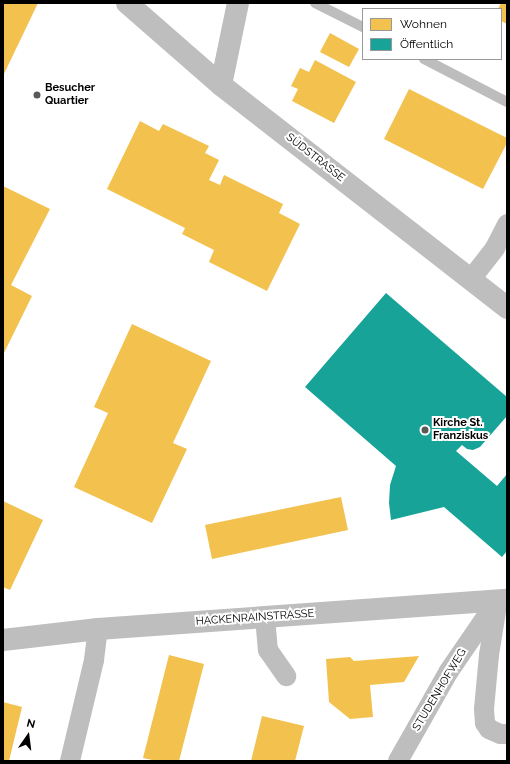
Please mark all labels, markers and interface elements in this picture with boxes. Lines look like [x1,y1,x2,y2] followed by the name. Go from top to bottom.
[362,8,502,60] legend
[400,17,447,31] text: Wohnen
[400,37,453,51] text: Öffentlich
[45,82,95,108] place label: Besucher Quartier
[32,90,42,100] marker: Besucher Quartier
[283,131,347,185] street label: SÜDSTRASSE
[433,417,488,443] place label: Kirche St. Franziskus
[420,425,430,435] marker: Kirche St. Franziskus
[195,607,315,629] street label: HACKENRAINSTRASSE
[410,647,470,733] street label: STUDENHOFWEG
[8,716,48,756] north arrow
[25,717,37,731] text: N

